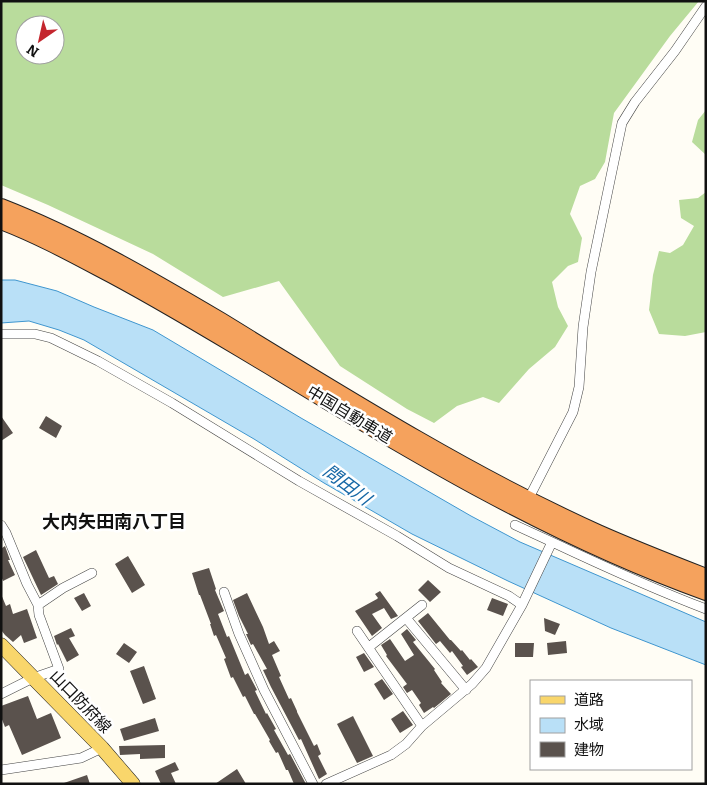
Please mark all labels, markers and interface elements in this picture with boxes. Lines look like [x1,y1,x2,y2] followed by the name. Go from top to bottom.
[15,15,65,65] north arrow
[24,40,42,60] text: N
[304,382,396,447] street label: 中国自動車道
[319,460,377,511] water label: 問田川
[42,511,186,533] district label: 大内矢田南八丁目
[46,666,115,737] street label: 山口防府線
[530,680,692,770] legend
[574,691,604,709] text: 道路
[574,716,604,734] text: 水域
[574,741,604,759] text: 建物

